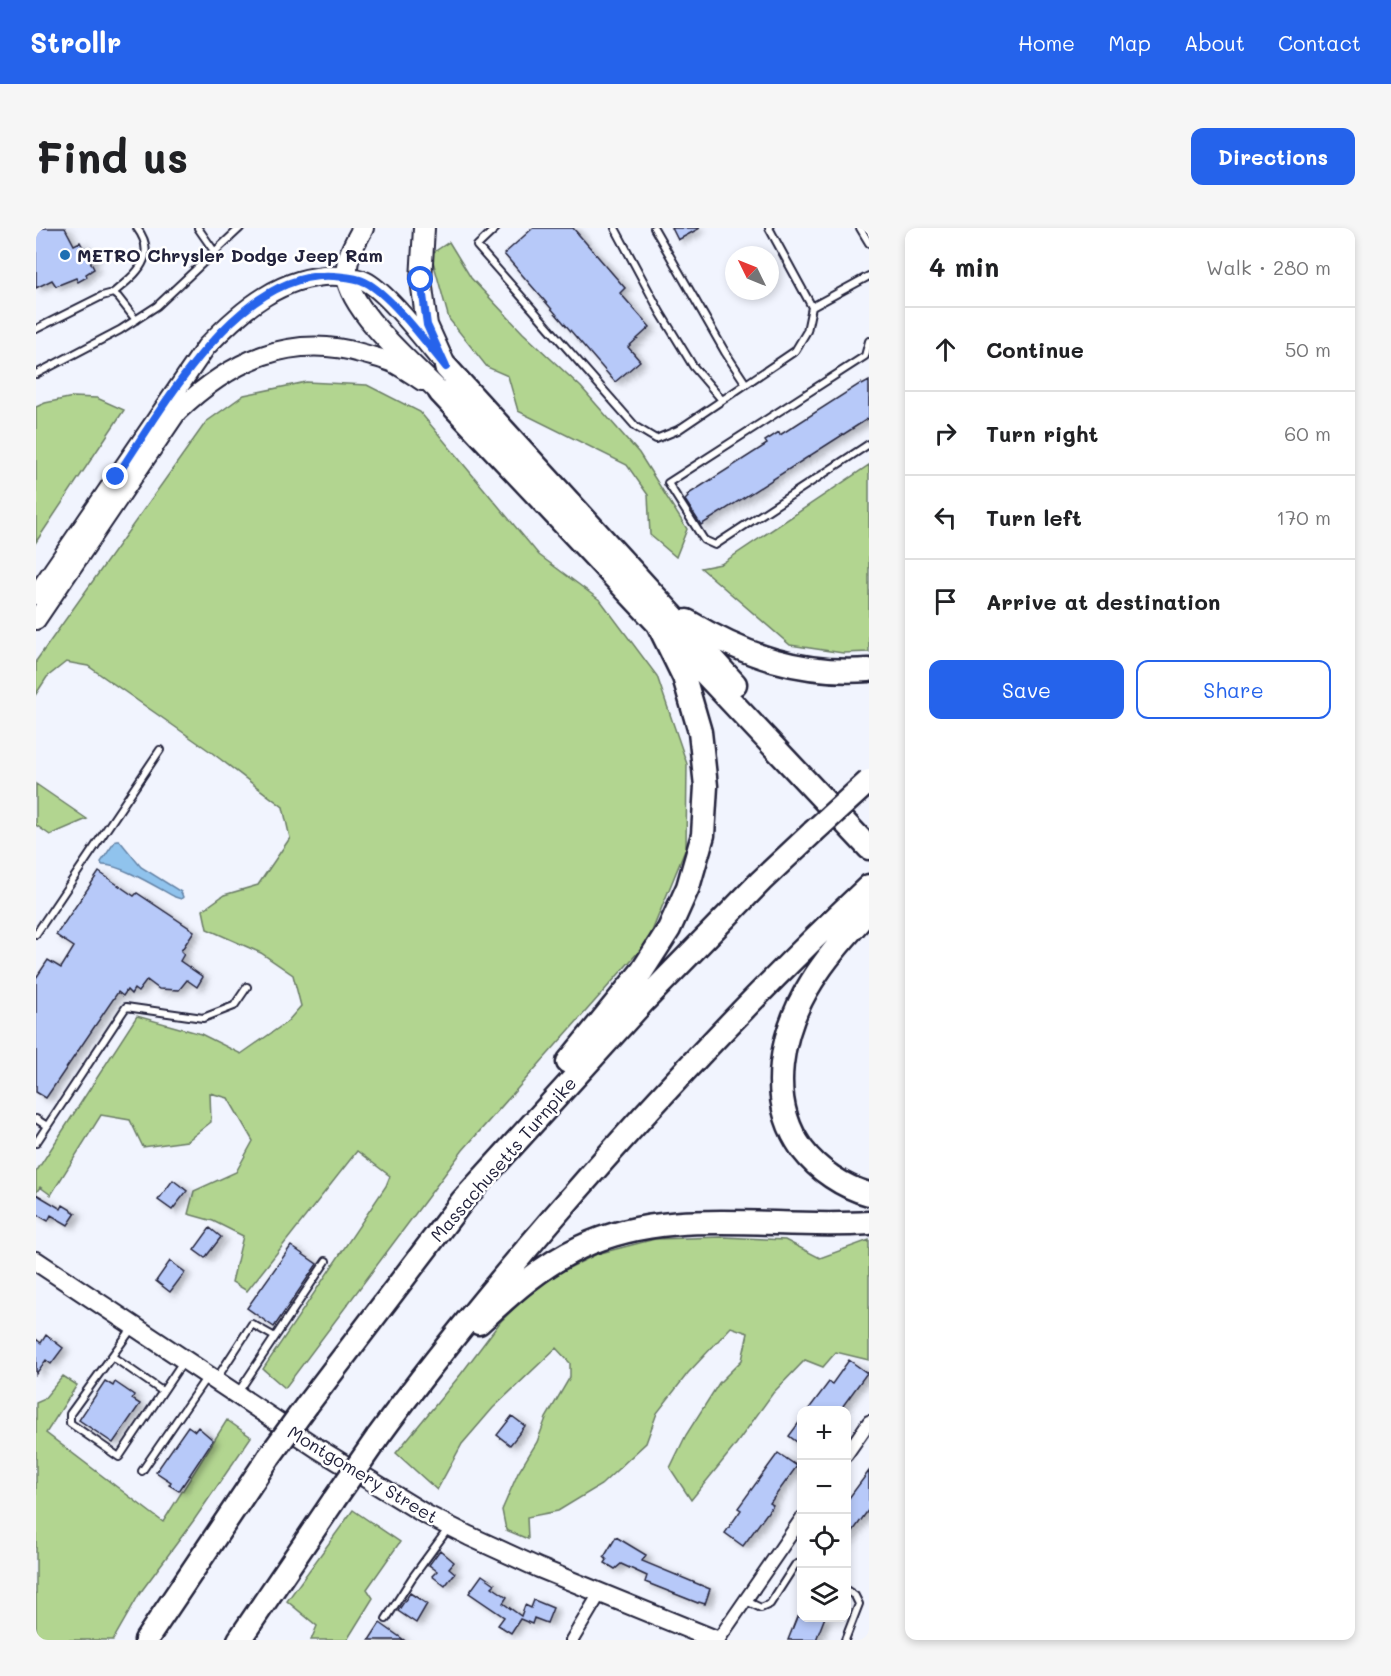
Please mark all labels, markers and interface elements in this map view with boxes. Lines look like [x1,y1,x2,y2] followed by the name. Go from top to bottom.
[30,24,121,60] text: Strollr
[1018,29,1075,56] text: Home
[1108,29,1151,56] text: Map
[1184,29,1245,56] text: About
[1278,29,1361,56] text: Contact
[1191,128,1355,185] button: Directions
[36,129,188,184] text: Find us
[77,243,383,267] place label: METRO Chrysler Dodge Jeep Ram
[725,246,779,300] north arrow
[58,248,72,262] marker: METRO Chrysler Dodge Jeep Ram
[929,250,999,284] text: 4 min
[1206,254,1331,280] text: Walk · 280 m
[407,266,433,292] route start
[929,333,962,366] icon: ahead
[986,335,1084,364] text: Continue
[1285,336,1331,362] text: 50 m
[929,417,962,450] icon: right
[986,419,1098,448] text: Turn right
[1284,420,1331,446] text: 60 m
[102,463,128,489] route end
[929,501,962,534] icon: left
[986,503,1082,532] text: Turn left
[1276,504,1331,530] text: 170 m
[929,585,962,618] icon: arrive
[986,587,1221,616] text: Arrive at destination
[929,660,1124,719] button: Save
[1136,660,1331,719] button: Share
[425,1071,581,1247] street label: Massachusetts Turnpike
[797,1406,851,1622] map controls
[797,1406,851,1460] button: +
[284,1420,442,1528] street label: Montgomery Street
[797,1460,851,1514] button: −
[797,1514,851,1568] button: locate
[797,1568,851,1622] button: layers

